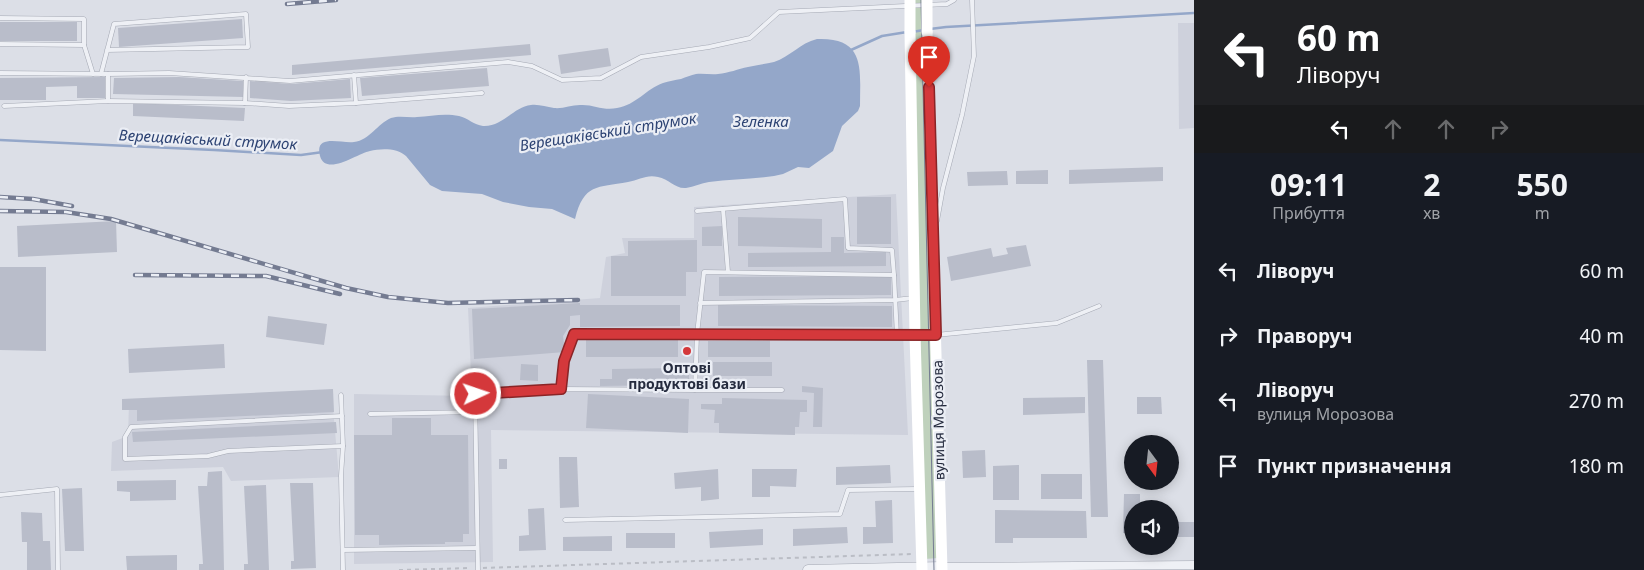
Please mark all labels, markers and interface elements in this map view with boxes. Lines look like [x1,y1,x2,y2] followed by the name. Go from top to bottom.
[1297,14,1380,61] text: 60 m
[1214,20,1279,85] icon: left
[908,36,950,87] pin
[915,43,943,71] icon: arrive
[1297,59,1380,89] text: Ліворуч
[518,107,699,155] water label: Верещаківський струмок
[732,111,789,131] water label: Зеленка
[1326,115,1354,143] icon: left
[1379,115,1407,143] icon: ahead
[1432,115,1460,143] icon: ahead
[1485,115,1513,143] icon: right
[118,124,299,154] water label: Верещаківський струмок
[1270,164,1347,205] text: 09:11
[1423,164,1440,205] text: 2
[1516,164,1568,205] text: 550
[1272,202,1345,224] text: Прибуття
[1423,202,1440,224] text: хв
[1535,202,1550,224] text: m
[1214,257,1242,285] icon: left
[1257,258,1334,284] text: Ліворуч
[1580,258,1624,284] text: 60 m
[1214,322,1242,350] icon: right
[1257,323,1352,349] text: Праворуч
[1580,323,1624,349] text: 40 m
[681,345,693,357] marker: Оптові продуктові бази
[628,358,746,393] place label: Оптові продуктові бази
[927,360,949,480] street label: вулиця Морозова
[449,367,501,419] position arrow
[1257,377,1334,403] text: Ліворуч
[1214,387,1242,415] icon: left
[1569,388,1624,414] text: 270 m
[1257,403,1394,425] text: вулиця Морозова
[1124,435,1179,490] north arrow
[1124,435,1179,555] map controls
[1214,452,1242,480] icon: arrive
[1257,453,1451,479] text: Пункт призначення
[1569,453,1624,479] text: 180 m
[1124,500,1179,555] button: sound

